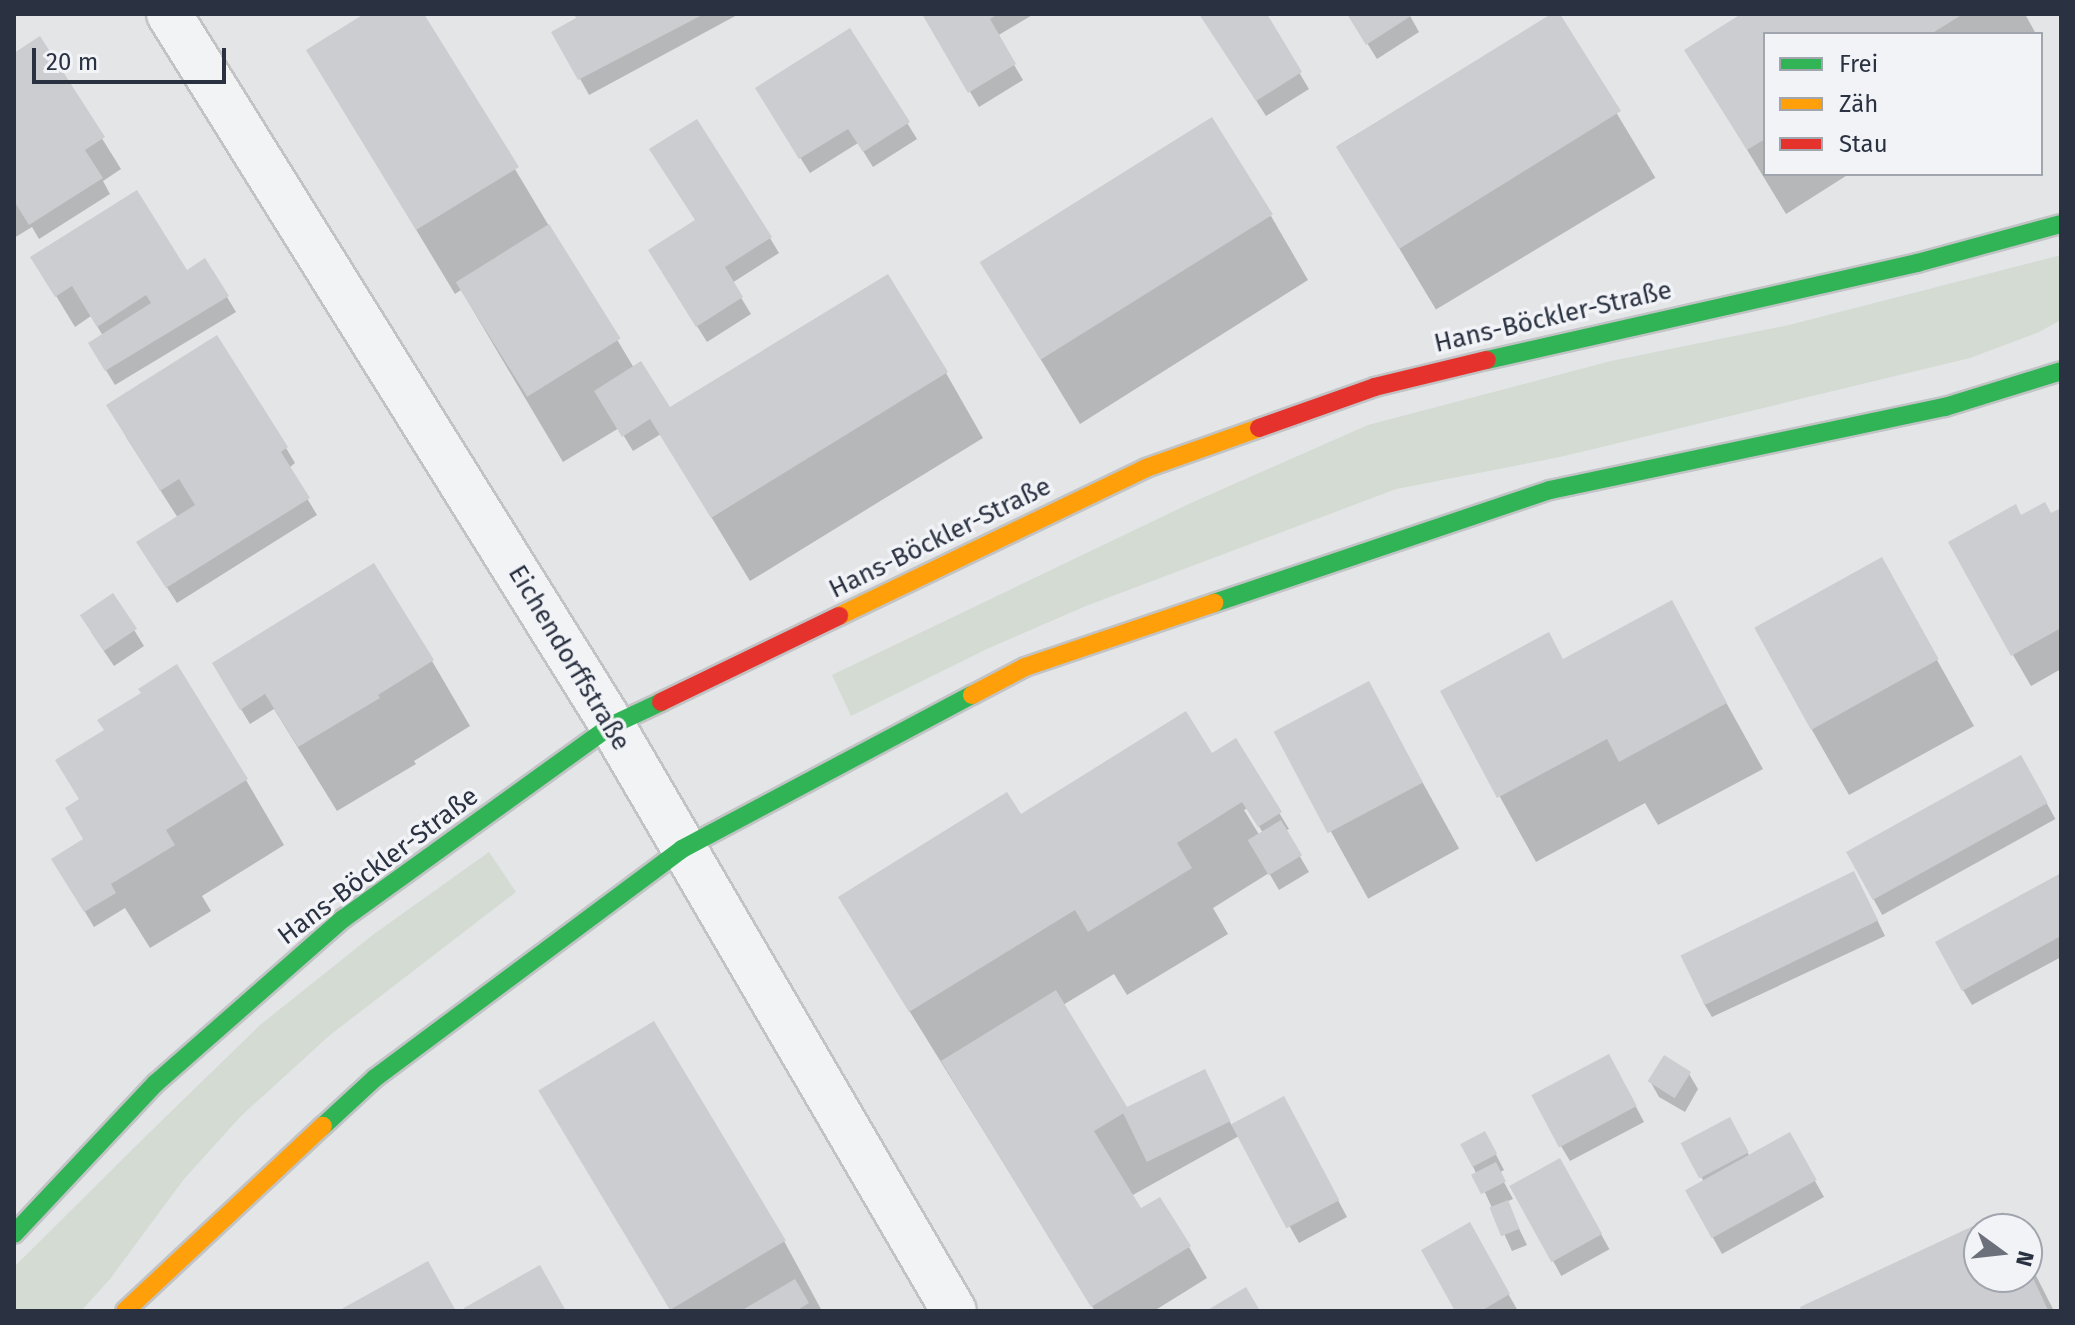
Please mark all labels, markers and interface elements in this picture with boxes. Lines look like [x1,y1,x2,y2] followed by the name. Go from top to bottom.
[36,32,230,82] scale bar
[1763,32,2043,176] legend
[46,48,98,76] text: 20 m
[1839,50,1878,78] text: Frei
[1839,90,1878,118] text: Zäh
[1839,130,1888,158] text: Stau
[1431,274,1675,360] street label: Hans-Böckler-Straße
[824,471,1056,605] street label: Hans-Böckler-Straße
[501,560,637,756] street label: Eichendorffstraße
[272,780,484,952] street label: Hans-Böckler-Straße
[1963,1213,2043,1293] north arrow
[2010,1248,2040,1269] text: N

